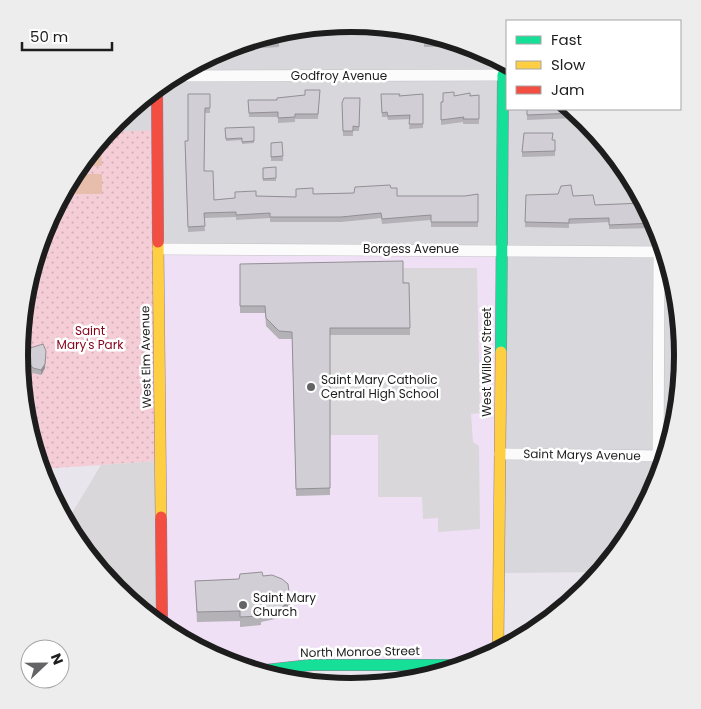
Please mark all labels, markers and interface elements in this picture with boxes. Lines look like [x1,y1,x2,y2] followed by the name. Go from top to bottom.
[22,20,112,52] scale bar
[506,20,681,110] legend
[30,26,68,47] text: 50 m
[551,29,582,50] text: Fast
[551,54,586,75] text: Slow
[291,67,387,84] street label: Godfroy Avenue
[551,79,585,100] text: Jam
[363,240,459,257] street label: Borgess Avenue
[136,306,155,409] street label: West Elm Avenue
[478,307,495,417] street label: West Willow Street
[57,322,124,353] park label: Saint Mary's Park
[321,371,439,402] place label: Saint Mary Catholic Central High School
[305,381,317,393] marker: Saint Mary Catholic Central High School
[523,445,641,464] street label: Saint Marys Avenue
[253,589,316,620] place label: Saint Mary Church
[237,599,249,611] marker: Saint Mary Church
[20,639,70,689] north arrow
[300,642,420,661] street label: North Monroe Street
[46,651,68,668] text: N

